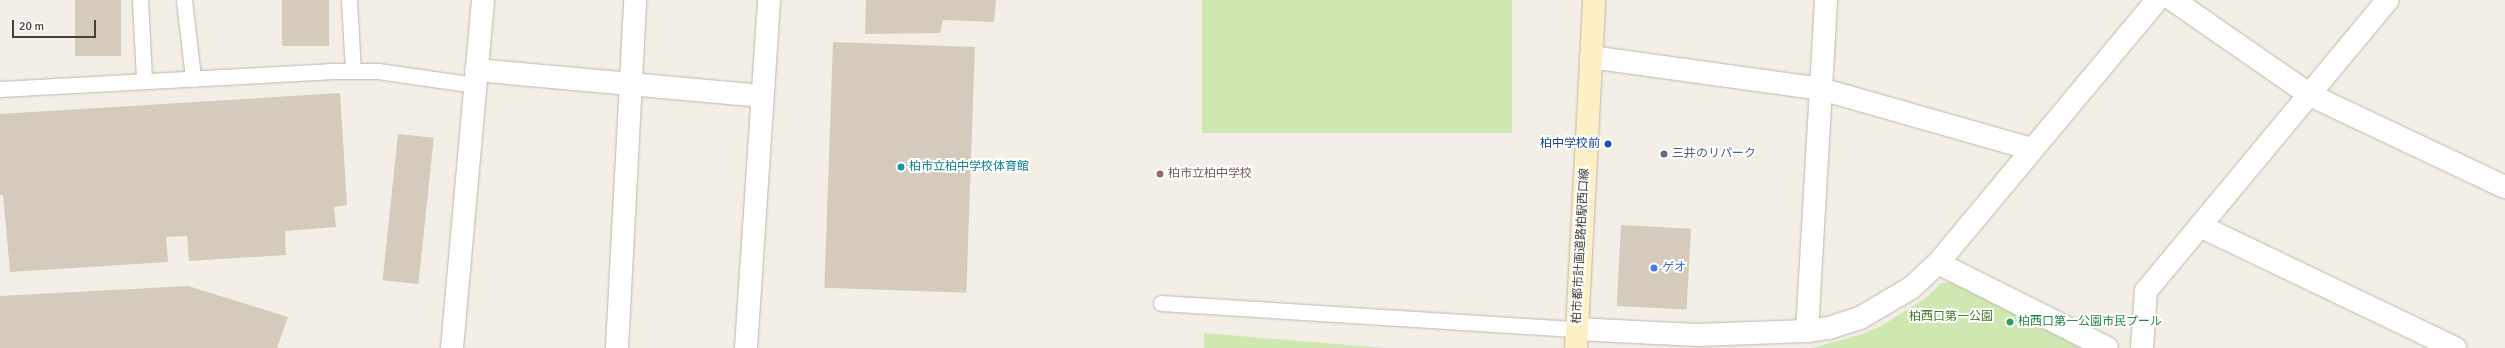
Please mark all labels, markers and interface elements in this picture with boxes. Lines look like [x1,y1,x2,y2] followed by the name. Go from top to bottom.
[14,12,98,38] scale bar
[19,19,44,34] text: 20 m
[1540,137,1600,151] place label: 柏中学校前
[1603,139,1613,149] marker: 柏中学校前
[1672,147,1756,161] place label: 三井のリパーク
[1659,149,1669,159] marker: 三井のリパーク
[909,160,1029,174] place label: 柏市立柏中学校体育館
[896,162,906,172] marker: 柏市立柏中学校体育館
[1168,167,1252,181] place label: 柏市立柏中学校
[1570,168,1592,324] street label: 柏市都市計画道路柏駅西口線
[1155,169,1165,179] marker: 柏市立柏中学校
[1662,261,1686,275] place label: ゲオ
[1649,263,1659,273] marker: ゲオ
[1909,310,1993,324] park label: 柏西口第一公園
[2018,315,2162,329] place label: 柏西口第一公園市民プール
[2005,317,2015,327] marker: 柏西口第一公園市民プール

